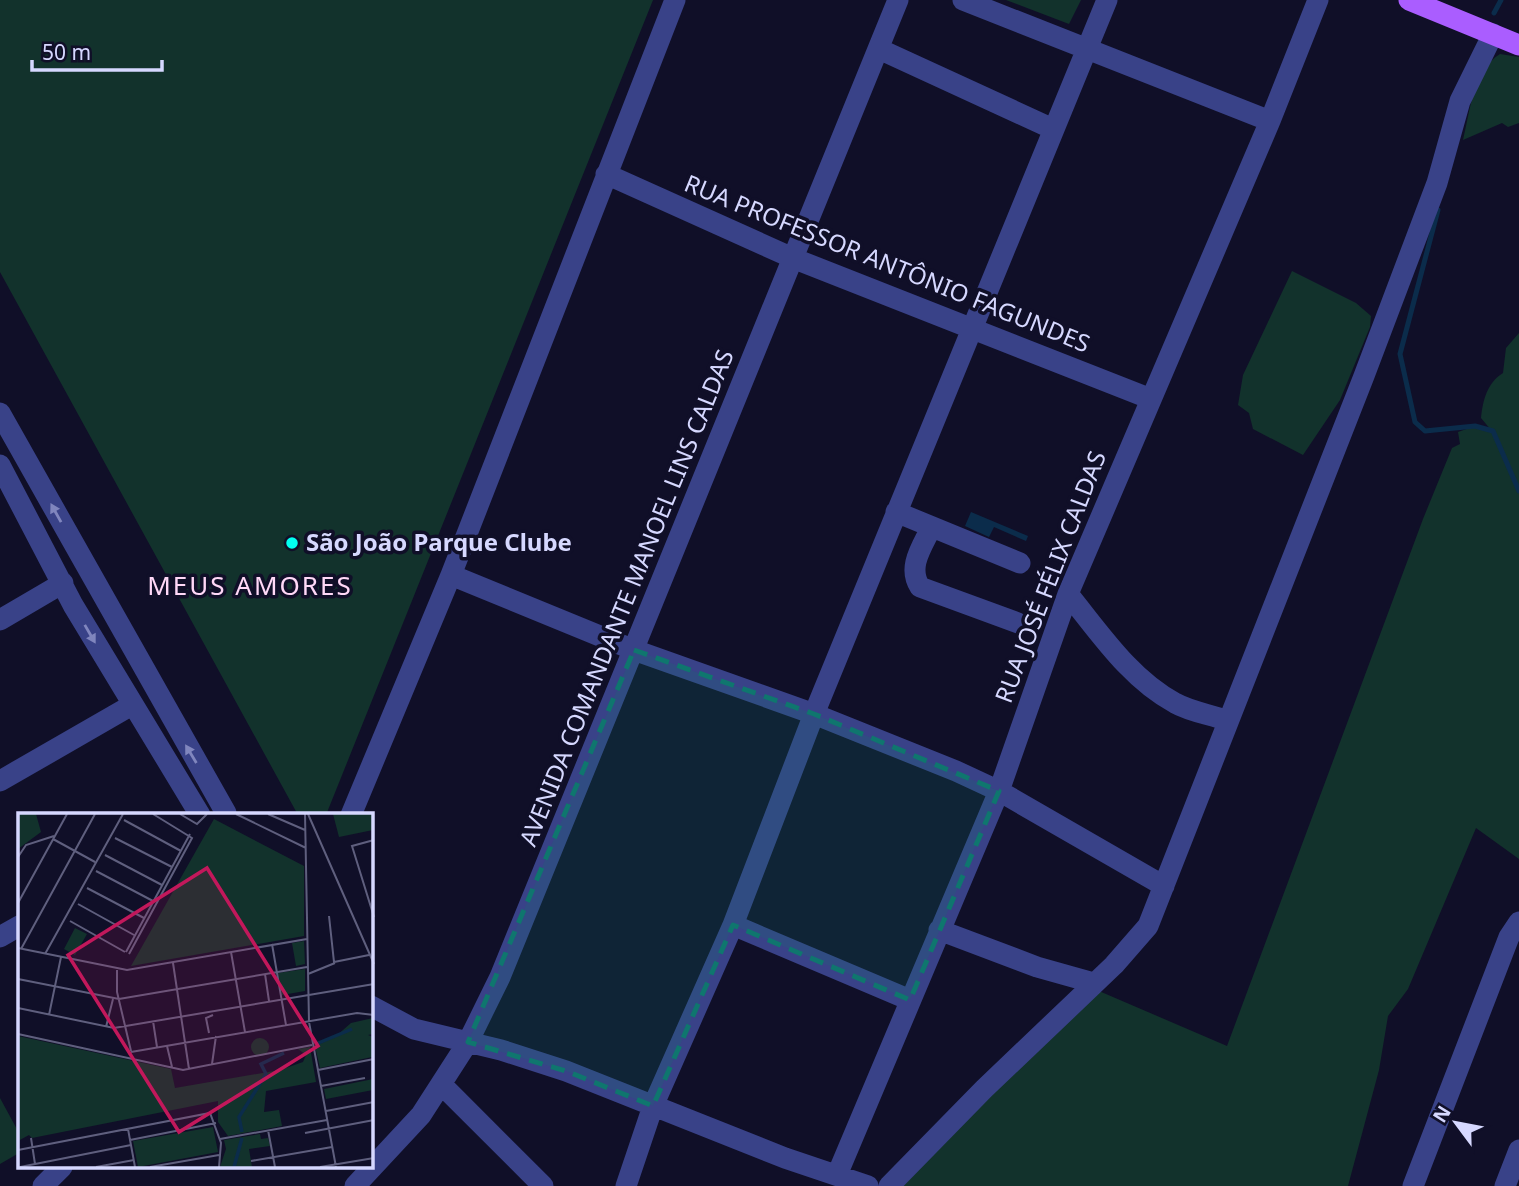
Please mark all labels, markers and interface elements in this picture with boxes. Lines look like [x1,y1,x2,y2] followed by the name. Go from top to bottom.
[32,28,161,72] scale bar
[42,38,91,66] text: 50 m
[680,166,1095,359] street label: RUA PROFESSOR ANTÔNIO FAGUNDES
[511,344,741,851] street label: AVENIDA COMANDANTE MANOEL LINS CALDAS
[986,446,1113,707] street label: RUA JOSÉ FÉLIX CALDAS
[50,504,62,523] one-way arrow
[306,525,572,558] place label: São João Parque Clube
[284,535,300,551] marker: São João Parque Clube
[147,567,353,603] district label: MEUS AMORES
[84,624,96,643] one-way arrow
[185,745,197,764] one-way arrow
[18,813,373,1168] inset map
[1421,1088,1491,1158] north arrow
[1426,1101,1457,1127] text: N

